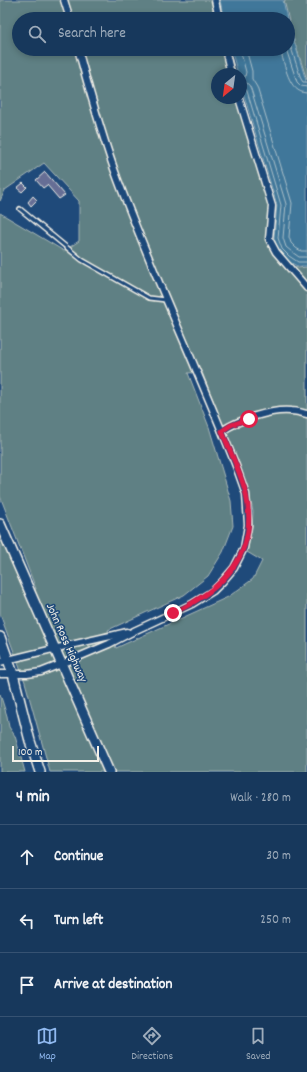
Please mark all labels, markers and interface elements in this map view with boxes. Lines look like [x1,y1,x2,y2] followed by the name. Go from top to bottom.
[12,12,295,56] search box
[26,23,48,45] icon: search
[58,23,126,45] text: Search here
[211,68,247,104] north arrow
[240,410,258,428] route start
[41,601,91,686] street label: John Ross Highway
[164,604,182,622] route end
[12,744,99,763] scale bar
[18,745,42,761] text: 100 m
[16,786,50,810] text: 4 min
[230,789,291,808] text: Walk · 280 m
[16,846,38,868] icon: ahead
[54,846,103,868] text: Continue
[266,847,291,866] text: 30 m
[16,910,38,932] icon: left
[54,910,103,932] text: Turn left
[260,911,291,930] text: 250 m
[16,974,38,996] icon: arrive
[54,974,172,996] text: Arrive at destination
[36,1025,58,1065] tab: Map
[131,1025,173,1065] tab: Directions
[246,1025,271,1065] tab: Saved

